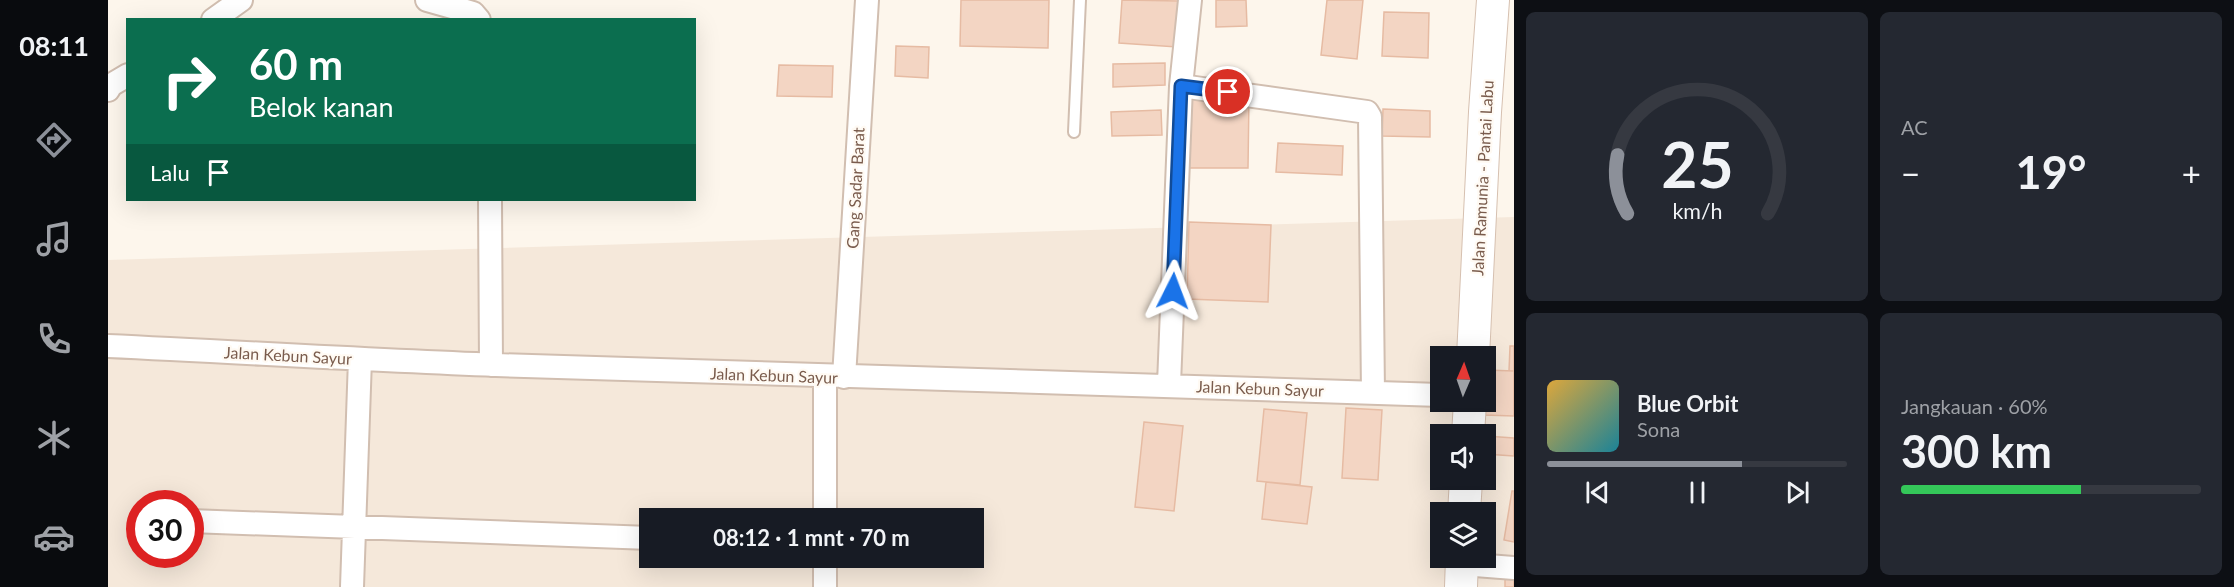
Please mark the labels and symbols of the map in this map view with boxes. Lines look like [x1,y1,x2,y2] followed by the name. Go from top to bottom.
[1202,66,1253,117] pin
[1467,80,1497,276] street label: Jalan Ramunia - Pantai Labu
[842,127,868,249] street label: Gang Sadar Barat
[1141,259,1205,323] position arrow
[224,342,352,368] street label: Jalan Kebun Sayur
[1430,346,1496,412] north arrow
[710,363,838,387] street label: Jalan Kebun Sayur
[1196,376,1324,400] street label: Jalan Kebun Sayur
[126,490,204,568] speed limit sign: 30

